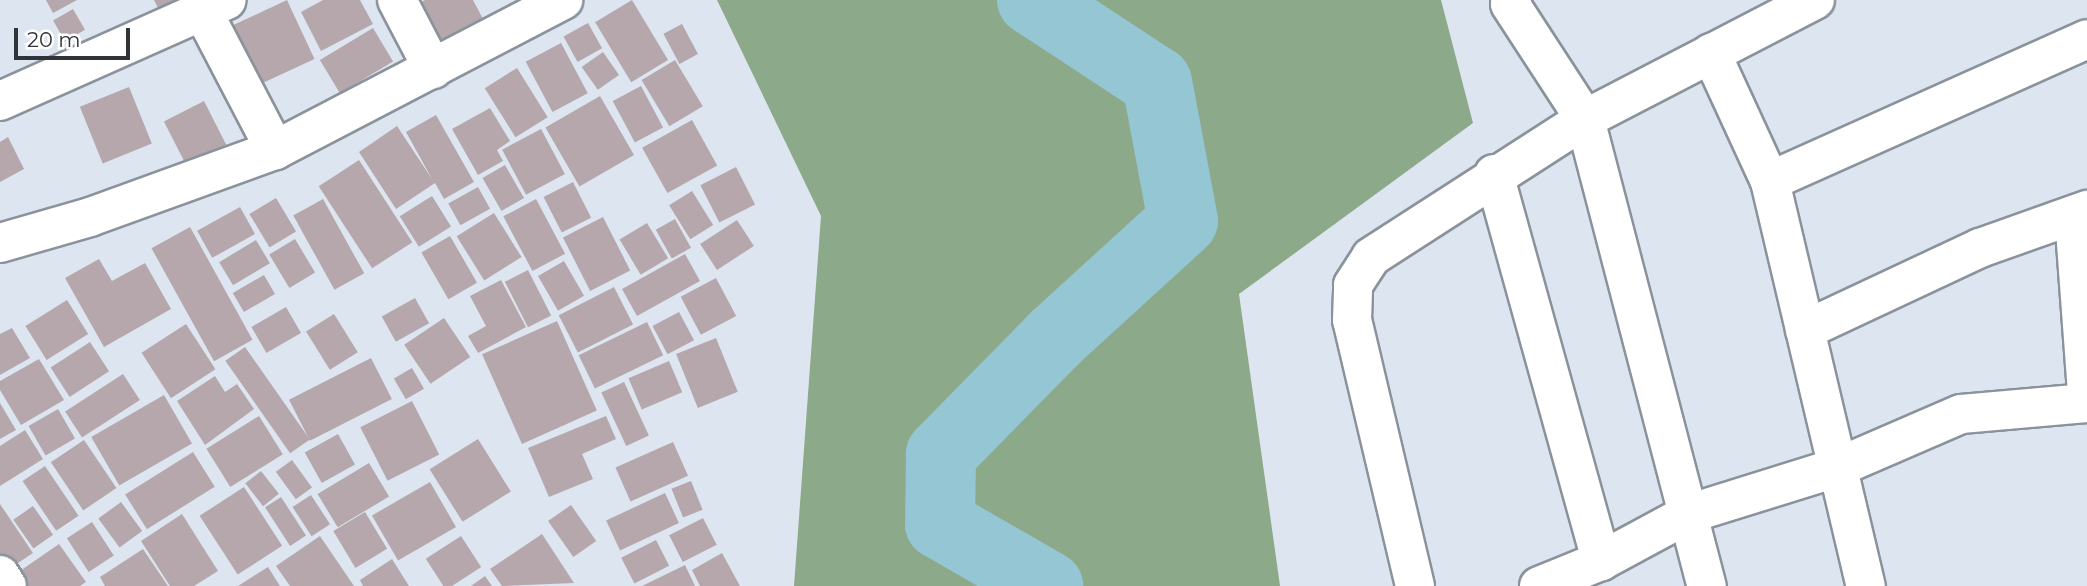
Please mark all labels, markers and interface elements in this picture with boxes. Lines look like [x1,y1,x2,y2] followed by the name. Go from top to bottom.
[18,14,133,58] scale bar
[27,27,81,52] text: 20 m

